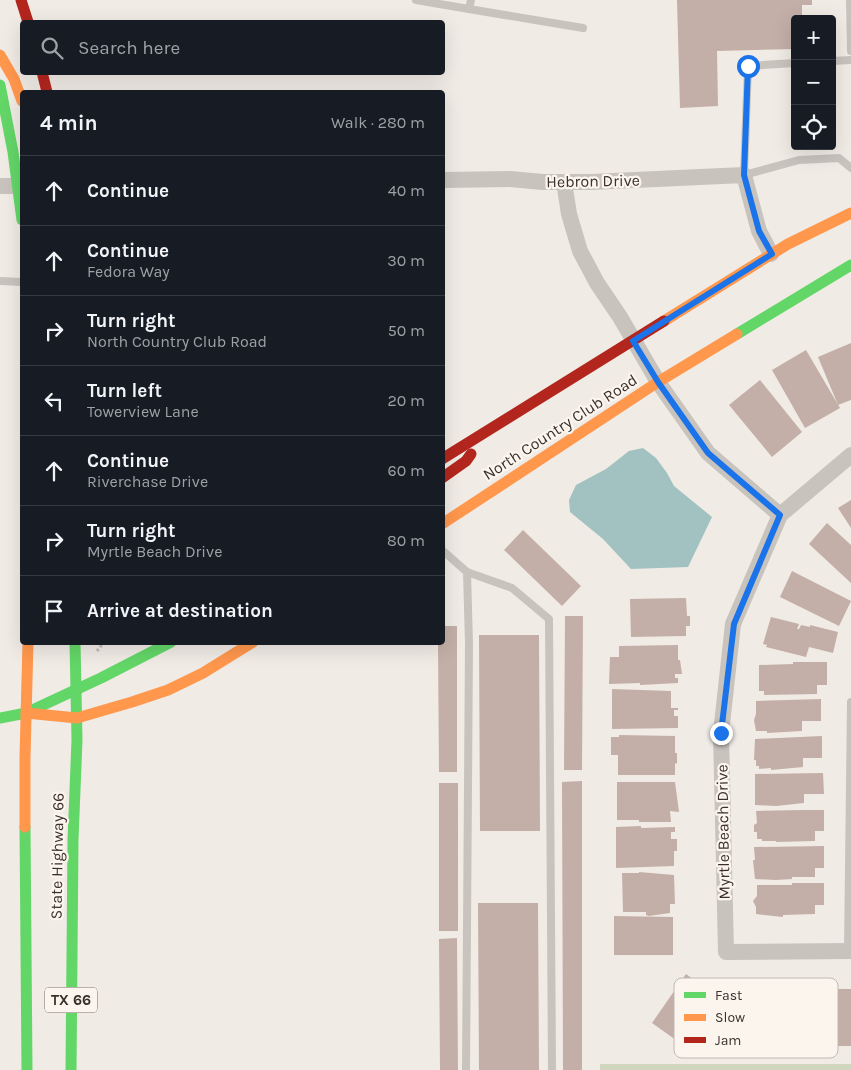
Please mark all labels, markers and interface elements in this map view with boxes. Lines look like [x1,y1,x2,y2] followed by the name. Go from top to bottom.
[791,15,836,150] map controls
[791,15,836,60] button: +
[20,20,445,75] search box
[38,34,66,62] icon: search
[78,37,180,59] text: Search here
[737,55,760,78] route start
[791,60,836,105] button: −
[791,105,836,150] button: locate
[40,111,98,135] text: 4 min
[331,113,425,132] text: Walk · 280 m
[546,171,640,191] street label: Hebron Drive
[40,177,68,205] icon: ahead
[87,180,169,202] text: Continue
[388,181,425,200] text: 40 m
[87,240,169,262] text: Continue
[40,247,68,275] icon: ahead
[387,251,425,270] text: 30 m
[87,262,170,281] text: Fedora Way
[87,310,176,332] text: Turn right
[40,317,68,345] icon: right
[388,321,425,340] text: 50 m
[87,332,267,351] text: North Country Club Road
[479,370,641,484] street label: North Country Club Road
[87,380,162,402] text: Turn left
[40,387,68,415] icon: left
[387,391,425,410] text: 20 m
[87,402,199,421] text: Towerview Lane
[87,450,169,472] text: Continue
[40,457,68,485] icon: ahead
[388,461,425,480] text: 60 m
[87,472,208,491] text: Riverchase Drive
[87,520,176,542] text: Turn right
[40,527,68,555] icon: right
[387,531,425,550] text: 80 m
[87,542,222,561] text: Myrtle Beach Drive
[40,597,68,625] icon: arrive
[87,600,273,622] text: Arrive at destination
[710,722,733,745] route end
[712,764,734,900] street label: Myrtle Beach Drive
[46,793,68,919] street label: State Highway 66
[674,978,838,1058] legend
[715,987,742,1004] text: Fast
[45,988,97,1012] road number: TX 66
[715,1009,745,1026] text: Slow
[715,1032,741,1049] text: Jam

